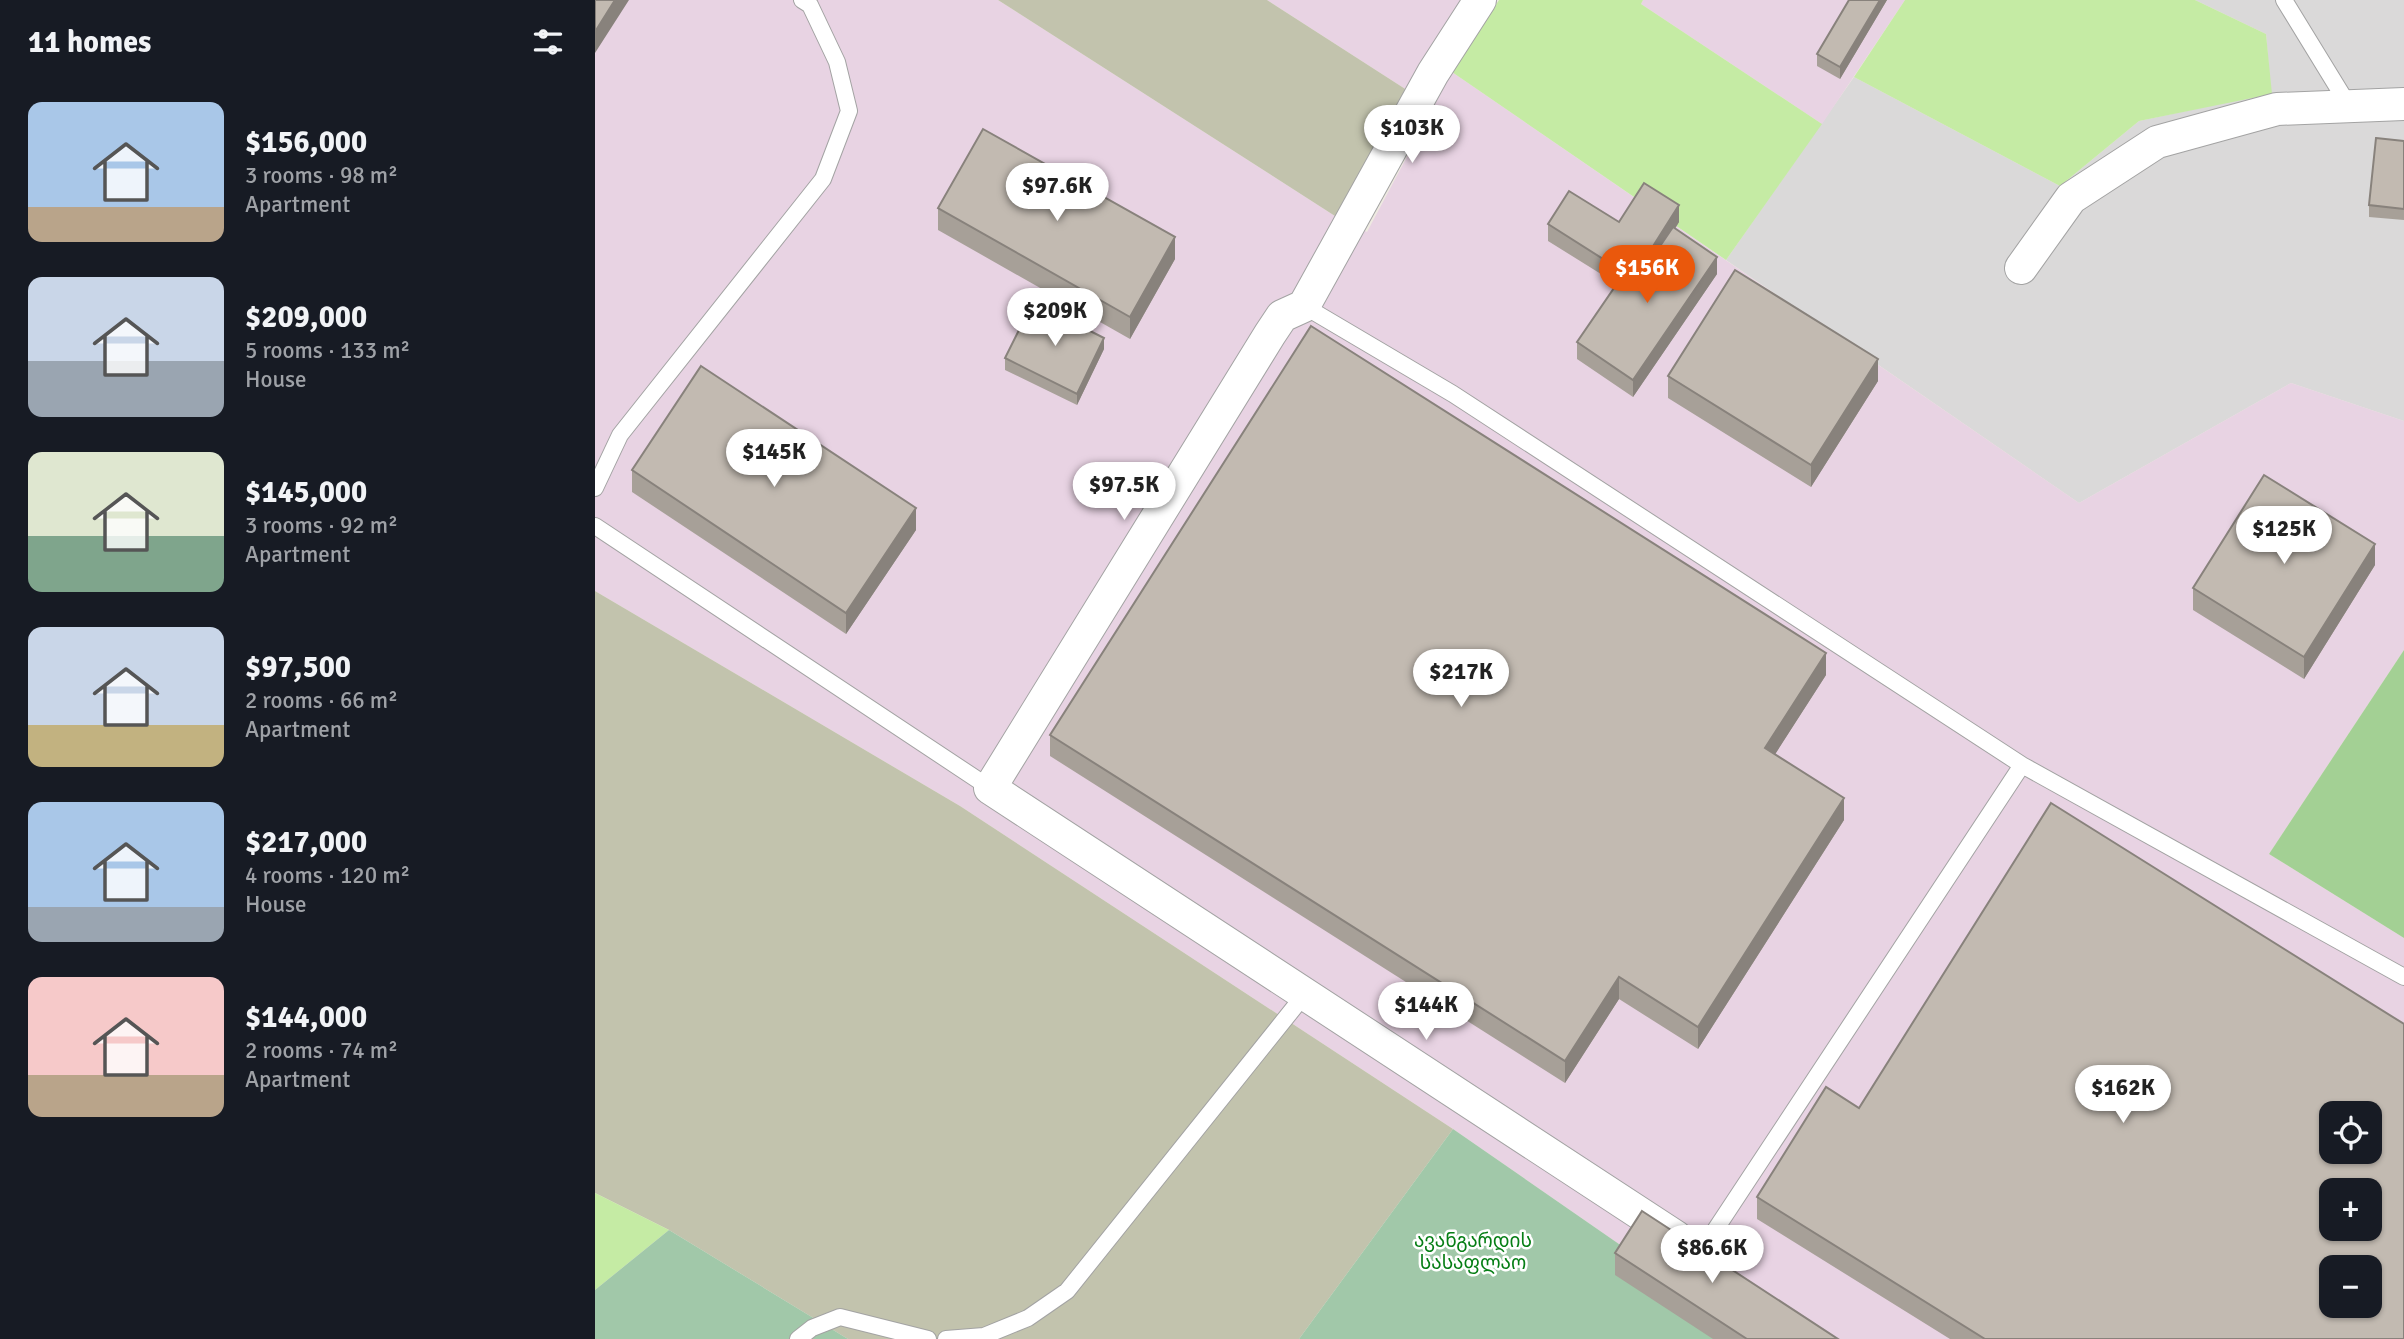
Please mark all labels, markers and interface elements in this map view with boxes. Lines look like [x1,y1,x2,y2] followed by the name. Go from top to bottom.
[529,23,567,61] icon: filters
[28,24,151,61] text: 11 homes
[1363,106,1461,165] pin: $103K
[1380,113,1444,142] text: $103K
[245,124,367,161] text: $156,000
[84,130,168,214] icon: home
[245,161,398,190] text: 3 rooms · 98 m²
[1000,164,1114,223] pin: $97.6K
[1022,171,1092,200] text: $97.6K
[245,190,350,219] text: Apartment
[1598,246,1696,305] pin: $156K
[1615,253,1679,282] text: $156K
[1006,288,1104,348] pin: $209K
[1023,296,1087,325] text: $209K
[245,299,367,336] text: $209,000
[84,305,168,389] icon: home
[245,336,410,365] text: 5 rooms · 133 m²
[245,365,307,394] text: House
[725,430,823,489] pin: $145K
[742,437,806,466] text: $145K
[1067,462,1181,522] pin: $97.5K
[1089,470,1159,499] text: $97.5K
[245,474,367,511] text: $145,000
[84,480,168,564] icon: home
[2235,506,2333,566] pin: $125K
[245,511,398,540] text: 3 rooms · 92 m²
[2252,514,2316,543] text: $125K
[245,540,350,569] text: Apartment
[245,649,351,686] text: $97,500
[1412,650,1510,709] pin: $217K
[84,655,168,739] icon: home
[1429,657,1493,686] text: $217K
[245,686,398,715] text: 2 rooms · 66 m²
[245,715,350,744] text: Apartment
[245,824,367,861] text: $217,000
[84,830,168,914] icon: home
[245,861,410,890] text: 4 rooms · 120 m²
[245,890,307,919] text: House
[1377,982,1475,1042] pin: $144K
[1394,990,1458,1019] text: $144K
[245,999,367,1036] text: $144,000
[84,1005,168,1089] icon: home
[245,1036,398,1065] text: 2 rooms · 74 m²
[245,1065,350,1094] text: Apartment
[2074,1066,2172,1125] pin: $162K
[2091,1073,2155,1102] text: $162K
[2319,1101,2382,1318] map controls
[2319,1101,2382,1164] button: locate
[2319,1178,2382,1241] button: +
[1655,1226,1769,1285] pin: $86.6K
[1414,1229,1532,1275] park label: ავანგარდის სასაფლაო
[1677,1233,1747,1262] text: $86.6K
[2319,1255,2382,1318] button: −

